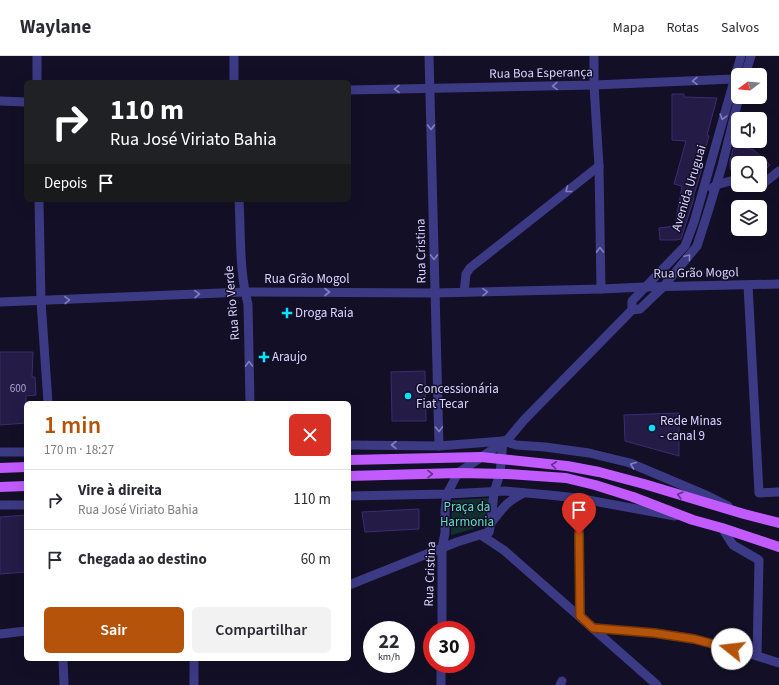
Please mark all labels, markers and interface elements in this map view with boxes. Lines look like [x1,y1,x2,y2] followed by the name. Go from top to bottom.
[20,14,91,41] text: Waylane
[613,18,644,38] text: Mapa
[666,18,699,38] text: Rotas
[721,18,759,38] text: Salvos
[489,63,593,83] street label: Rua Boa Esperança
[731,68,767,104] north arrow
[731,68,767,236] map controls
[692,77,698,85] one-way arrow
[552,81,558,90] one-way arrow
[394,85,400,93] one-way arrow
[110,90,184,130] text: 110 m
[44,96,96,148] icon: right
[731,112,767,148] button: sound
[719,113,728,120] one-way arrow
[427,124,435,130] one-way arrow
[110,127,276,152] text: Rua José Viriato Bahia
[667,143,711,233] street label: Avenida Uruguai
[731,156,767,192] button: search
[95,172,117,194] icon: arrive
[44,173,87,194] text: Depois
[566,185,573,192] one-way arrow
[731,200,767,236] button: layers
[411,218,431,284] street label: Rua Cristina
[596,247,604,253] one-way arrow
[430,254,438,260] one-way arrow
[684,255,691,262] one-way arrow
[653,263,739,283] street label: Rua Grão Mogol
[220,265,244,341] street label: Rua Rio Verde
[264,270,350,288] street label: Rua Grão Mogol
[324,288,330,296] one-way arrow
[482,288,488,296] one-way arrow
[194,290,200,298] one-way arrow
[64,295,70,304] one-way arrow
[295,304,354,322] place label: Droga Raia
[282,308,292,318] marker: Droga Raia
[272,348,307,366] place label: Araujo
[259,352,269,362] marker: Araujo
[245,361,254,367] one-way arrow
[416,380,499,413] place label: Concessionária Fiat Tecar
[10,381,26,396] house number: 600
[403,391,413,401] marker: Concessionária Fiat Tecar
[44,408,101,443] text: 1 min
[660,412,722,445] place label: Rede Minas - canal 9
[289,414,331,456] button: close
[647,423,657,433] marker: Rede Minas - canal 9
[435,426,443,432] one-way arrow
[44,441,114,459] text: 170 m · 18:27
[391,441,397,450] one-way arrow
[551,461,557,470] one-way arrow
[630,461,637,469] one-way arrow
[427,470,433,478] one-way arrow
[78,480,162,501] text: Vire à direita
[44,489,66,511] icon: right
[293,489,331,510] text: 110 m
[677,491,684,500] one-way arrow
[562,493,596,534] pin
[440,498,494,531] park label: Praça da Harmonia
[568,499,590,521] icon: arrive
[78,501,198,519] text: Rua José Viriato Bahia
[420,541,440,607] street label: Rua Cristina
[44,549,66,571] icon: arrive
[78,549,207,570] text: Chegada ao destino
[301,549,331,570] text: 60 m
[44,607,184,653] button: Sair
[192,607,331,653] button: Compartilhar
[423,621,475,673] speed limit sign: 30
[378,628,400,656] text: 22
[711,628,753,670] position arrow
[378,650,400,664] text: km/h

